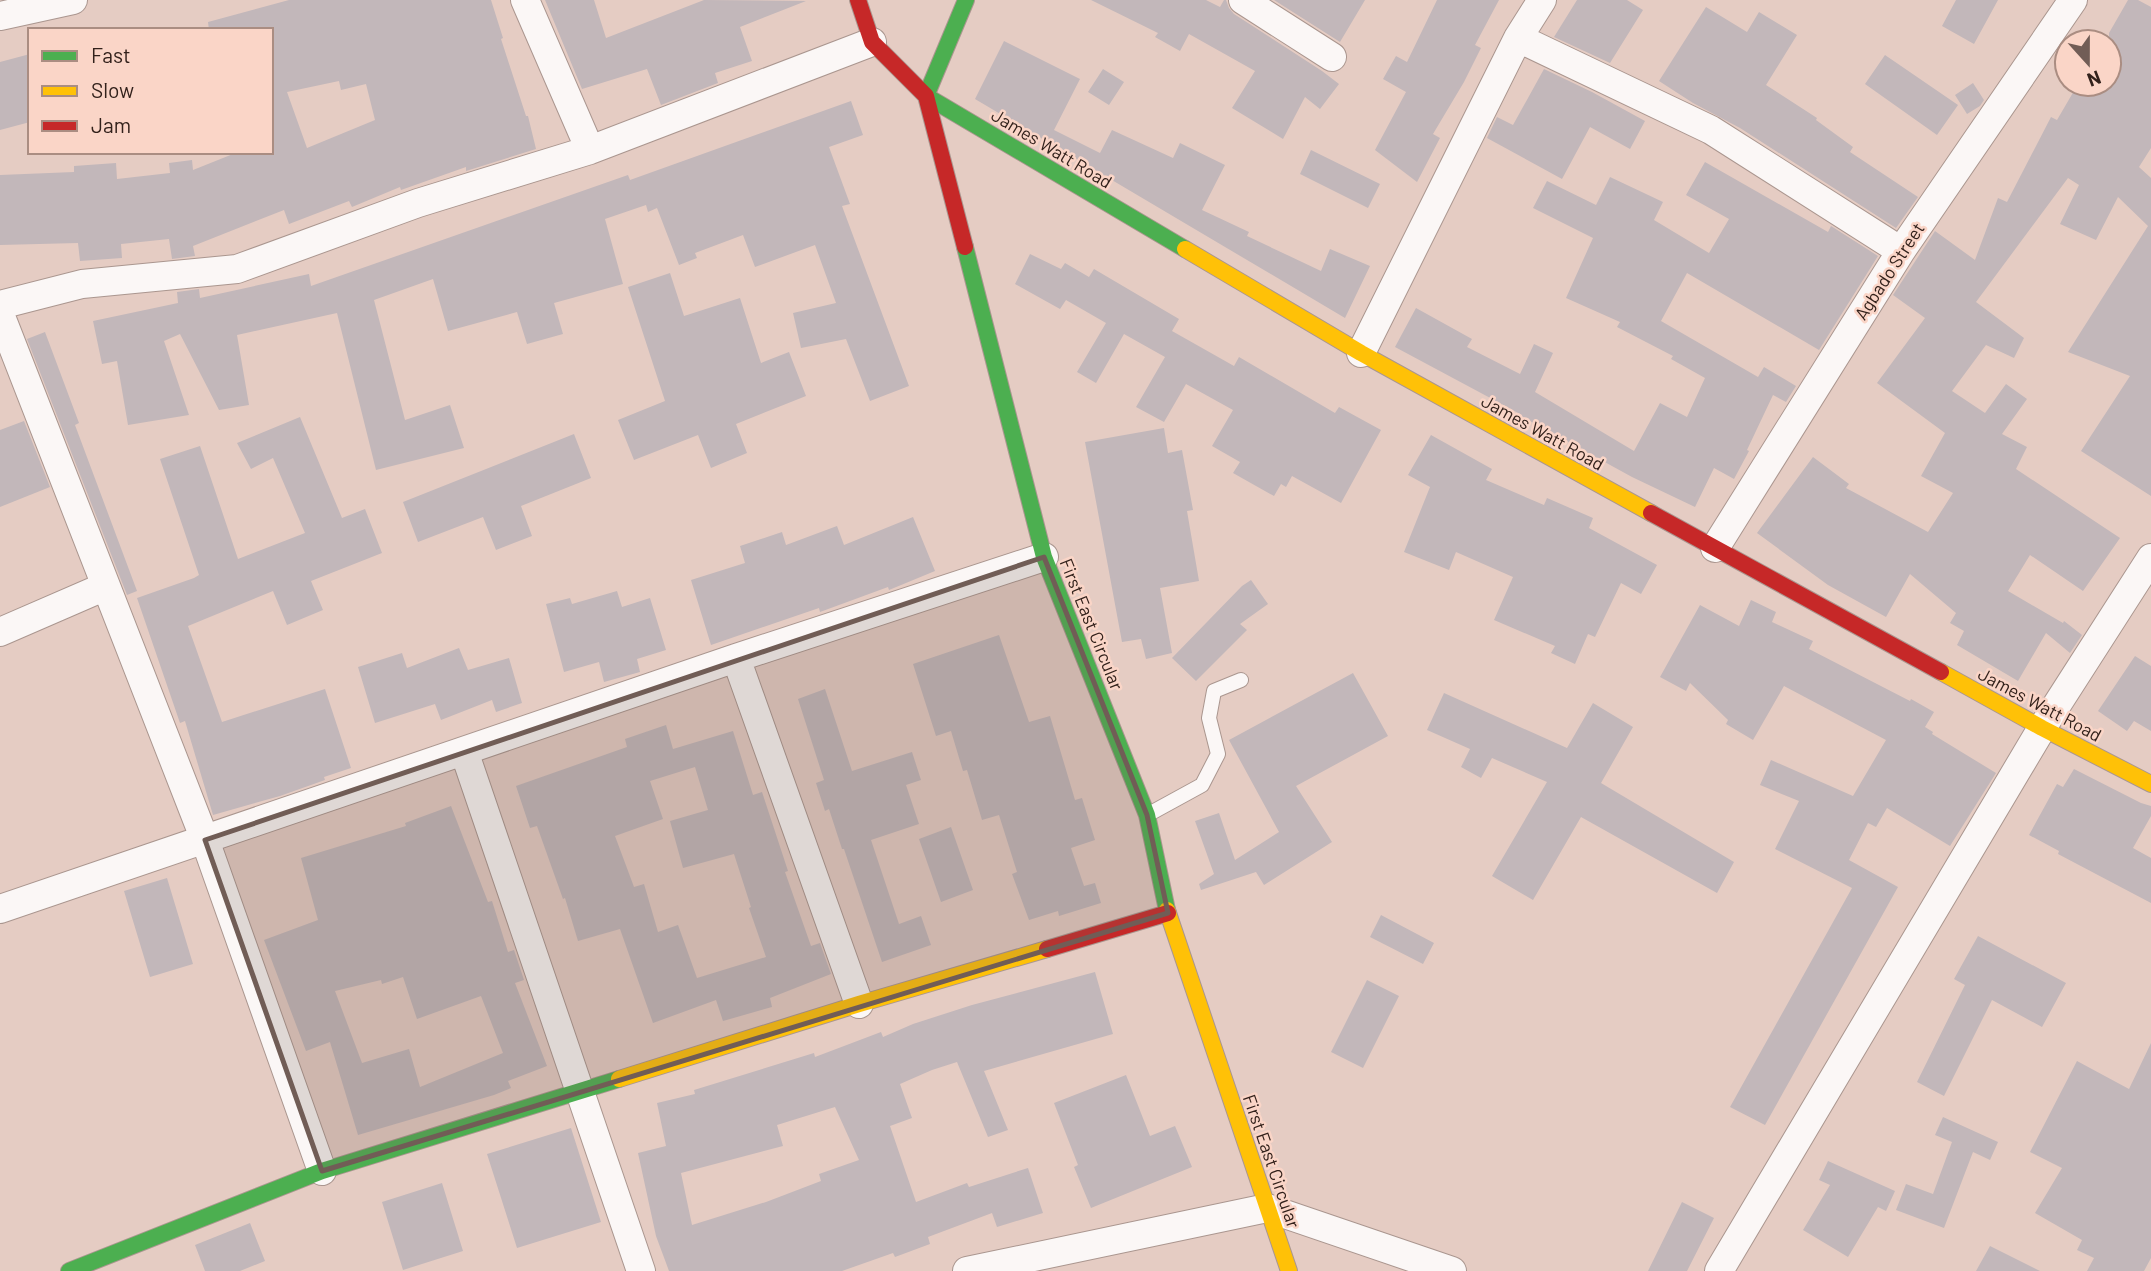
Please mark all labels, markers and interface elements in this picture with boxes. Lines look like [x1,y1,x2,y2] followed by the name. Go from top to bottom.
[28,28,273,154] legend
[2053,28,2123,98] north arrow
[91,42,131,67] text: Fast
[2084,66,2104,92] text: N
[91,77,134,102] text: Slow
[988,103,1116,193] street label: James Watt Road
[91,112,131,137] text: Jam
[1849,218,1929,324] street label: Agbado Street
[1478,389,1608,475] street label: James Watt Road
[1056,555,1129,693] street label: First East Circular
[1975,662,2105,746] street label: James Watt Road
[1239,1091,1305,1231] street label: First East Circular

